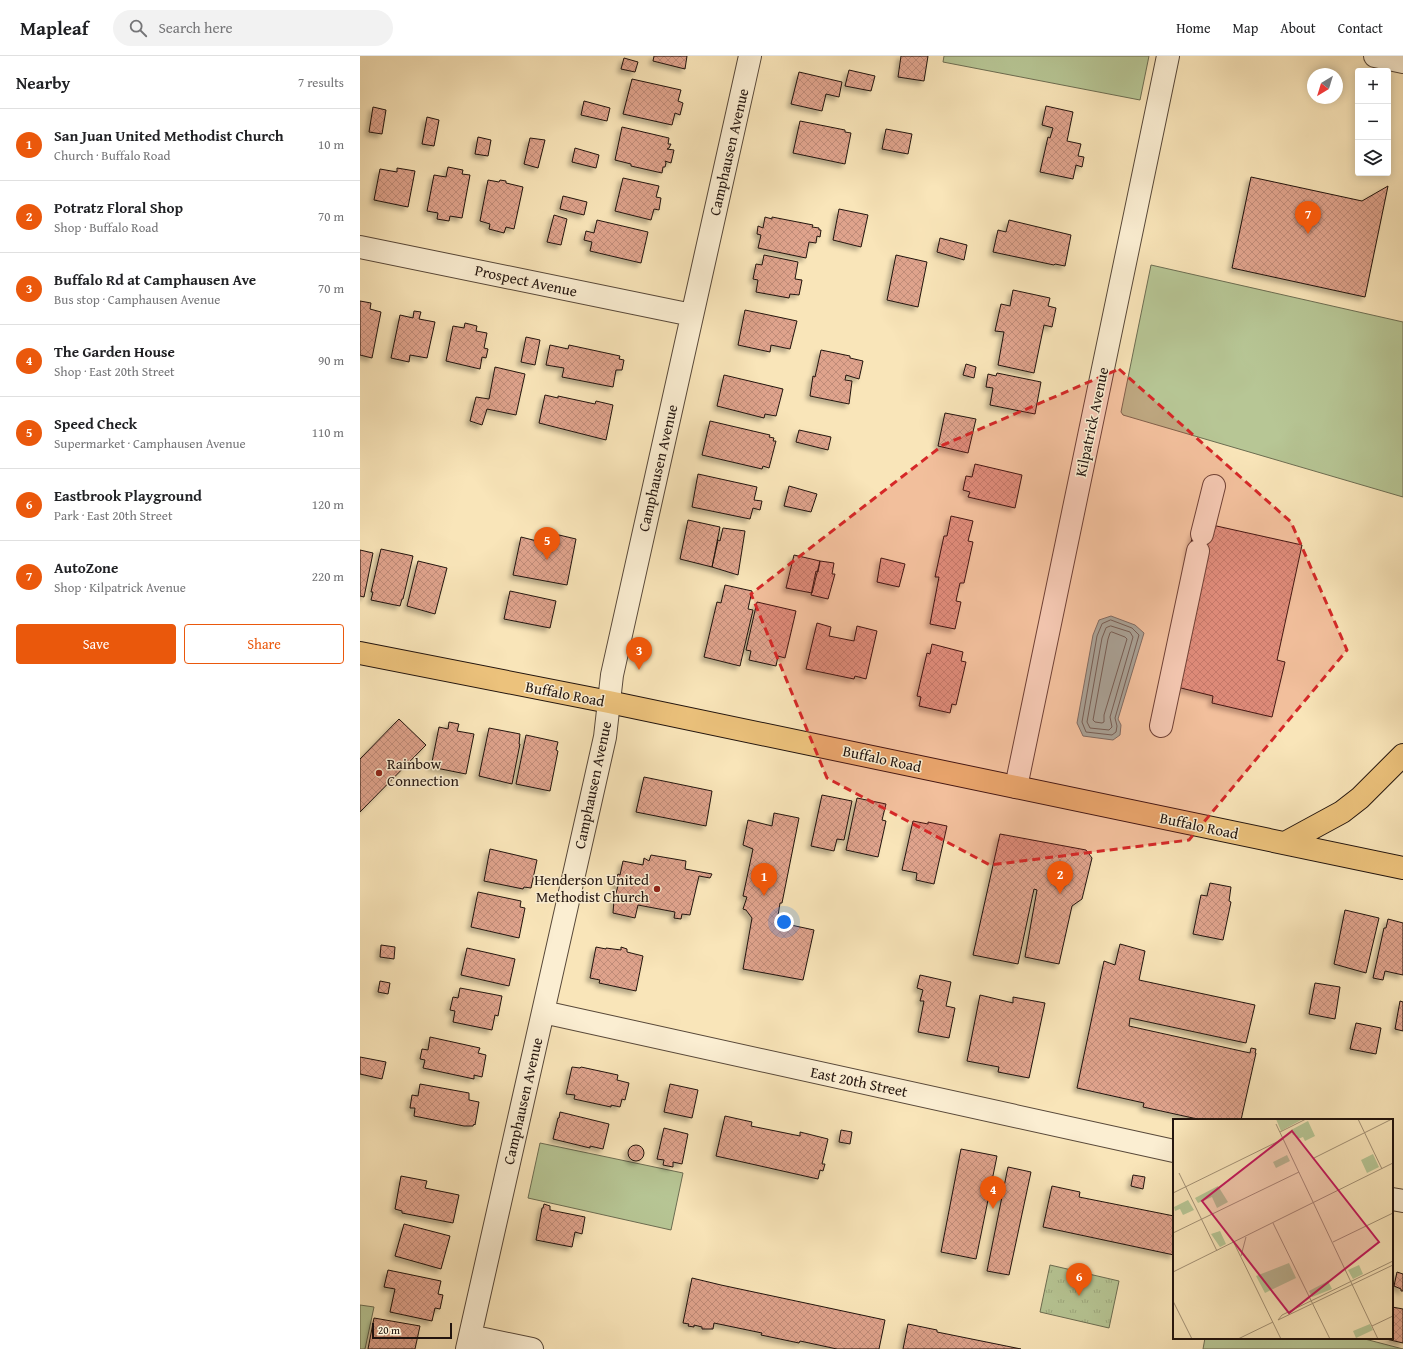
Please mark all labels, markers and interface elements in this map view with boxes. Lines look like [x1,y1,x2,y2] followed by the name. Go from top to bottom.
[113,10,393,46] search box
[20,14,89,42] text: Mapleaf
[127,17,149,39] icon: search
[159,17,233,38] text: Search here
[1176,18,1211,38] text: Home
[1233,18,1258,38] text: Map
[1280,18,1316,38] text: About
[1338,18,1383,38] text: Contact
[1307,68,1343,104] north arrow
[1355,68,1391,176] map controls
[1355,68,1391,104] button: +
[16,70,70,95] text: Nearby
[298,73,344,92] text: 7 results
[704,86,753,218] street label: Camphausen Avenue
[1355,104,1391,140] button: −
[54,125,284,146] text: San Juan United Methodist Church
[26,135,32,154] text: 1
[318,135,344,154] text: 10 m
[1355,140,1391,176] button: layers
[54,146,171,165] text: Church · Buffalo Road
[54,197,183,218] text: Potratz Floral Shop
[1295,201,1321,234] pin: 7
[26,207,32,226] text: 2
[318,207,344,226] text: 70 m
[54,218,158,237] text: Shop · Buffalo Road
[473,259,579,302] street label: Prospect Avenue
[54,269,256,290] text: Buffalo Rd at Camphausen Ave
[26,279,32,298] text: 3
[318,279,344,298] text: 70 m
[54,290,220,309] text: Bus stop · Camphausen Avenue
[54,341,175,362] text: The Garden House
[26,351,32,370] text: 4
[318,351,344,370] text: 90 m
[54,362,175,381] text: Shop · East 20th Street
[1070,365,1113,479] street label: Kilpatrick Avenue
[633,402,682,534] street label: Camphausen Avenue
[54,413,137,434] text: Speed Check
[26,423,32,442] text: 5
[312,423,344,442] text: 110 m
[54,434,246,453] text: Supermarket · Camphausen Avenue
[54,485,202,506] text: Eastbrook Playground
[26,495,32,514] text: 6
[312,495,344,514] text: 120 m
[54,506,172,525] text: Park · East 20th Street
[534,527,560,560] pin: 5
[54,557,118,578] text: AutoZone
[26,567,32,586] text: 7
[312,567,344,586] text: 220 m
[54,578,186,597] text: Shop · Kilpatrick Avenue
[16,624,176,664] button: Save
[184,624,344,664] button: Share
[626,637,652,670] pin: 3
[524,676,606,711] street label: Buffalo Road
[569,719,616,851] street label: Camphausen Avenue
[841,740,923,777] street label: Buffalo Road
[387,753,460,791] place label: Rainbow Connection
[374,768,384,778] marker: Rainbow Connection
[1158,807,1240,844] street label: Buffalo Road
[1047,861,1073,894] pin: 2
[751,863,777,896] pin: 1
[534,869,650,907] place label: Henderson United Methodist Church
[652,884,662,894] marker: Henderson United Methodist Church
[774,912,794,932] your location
[498,1035,547,1167] street label: Camphausen Avenue
[809,1061,910,1102] street label: East 20th Street
[1173,1119,1393,1339] inset map
[980,1176,1006,1209] pin: 4
[1066,1263,1092,1296] pin: 6
[372,1321,452,1340] scale bar
[378,1322,400,1338] text: 20 m

